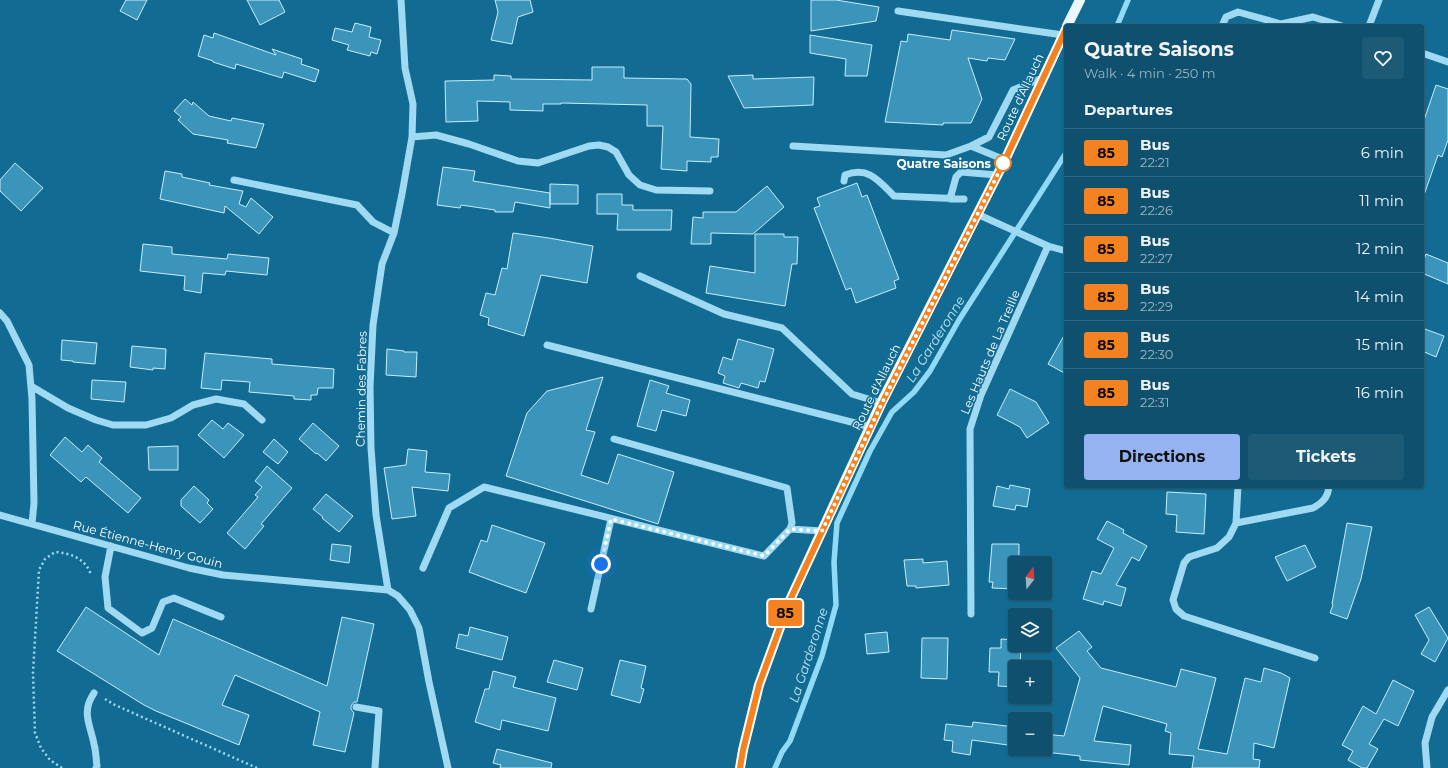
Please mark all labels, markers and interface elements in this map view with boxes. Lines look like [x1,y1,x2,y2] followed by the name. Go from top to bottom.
[1362,37,1404,79] button: heart
[1084,38,1234,61] text: Quatre Saisons
[993,51,1047,143] street label: Route d'Allauch
[1084,65,1215,81] text: Walk · 4 min · 250 m
[1084,100,1173,119] text: Departures
[1140,135,1170,154] text: Bus
[1361,143,1404,162] text: 6 min
[1097,144,1115,162] text: 85
[994,154,1012,172] marker: Quatre Saisons
[1140,154,1170,170] text: 22:21
[896,156,992,171] place label: Quatre Saisons
[1140,183,1170,202] text: Bus
[1359,191,1404,210] text: 11 min
[1097,192,1115,210] text: 85
[1140,202,1173,218] text: 22:26
[1140,231,1170,250] text: Bus
[1356,239,1404,258] text: 12 min
[1097,240,1115,258] text: 85
[1140,250,1173,266] text: 22:27
[1140,279,1170,298] text: Bus
[1355,287,1404,306] text: 14 min
[957,288,1023,416] street label: Les Hauts de La Treille
[1097,288,1115,306] text: 85
[902,293,968,385] water label: La Garderonne
[1140,298,1173,314] text: 22:29
[1140,327,1170,346] text: Bus
[352,331,370,447] street label: Chemin des Fabres
[1356,335,1404,354] text: 15 min
[1097,336,1115,354] text: 85
[849,341,903,433] street label: Route d'Allauch
[1140,346,1173,362] text: 22:30
[1140,375,1170,394] text: Bus
[1355,383,1404,402] text: 16 min
[1097,384,1115,402] text: 85
[1140,394,1170,410] text: 22:31
[1084,434,1240,480] button: Directions
[1248,434,1404,480] button: Tickets
[72,517,224,571] street label: Rue Étienne-Henry Gouin
[591,554,611,574] your location
[1008,556,1052,600] north arrow
[1008,556,1052,756] map controls
[767,600,803,626] line badge: 85
[776,604,794,622] text: 85
[785,605,831,705] water label: La Garderonne
[1008,608,1052,652] button: layers
[1008,660,1052,704] button: +
[1008,712,1052,756] button: −

